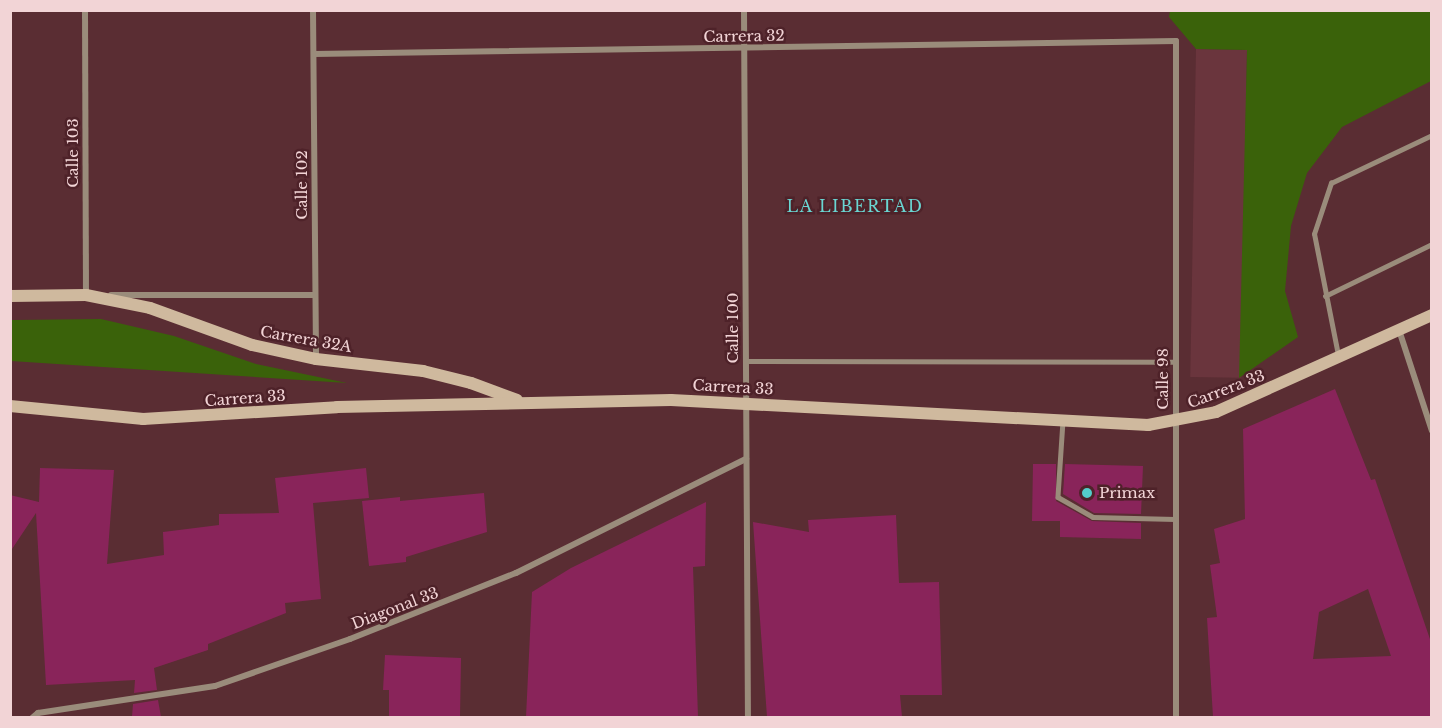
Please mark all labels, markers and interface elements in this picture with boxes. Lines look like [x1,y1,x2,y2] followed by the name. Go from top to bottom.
[703,26,785,46] street label: Carrera 32
[64,118,82,188] street label: Calle 103
[293,150,311,220] street label: Calle 102
[786,196,924,216] district label: LA LIBERTAD
[724,292,742,364] street label: Calle 100
[259,322,353,356] street label: Carrera 32A
[1154,348,1172,410] street label: Calle 98
[1185,366,1267,412] street label: Carrera 33
[692,376,774,398] street label: Carrera 33
[204,386,286,410] street label: Carrera 33
[1099,484,1155,502] place label: Primax
[1080,486,1094,500] marker: Primax
[349,583,441,633] street label: Diagonal 33

